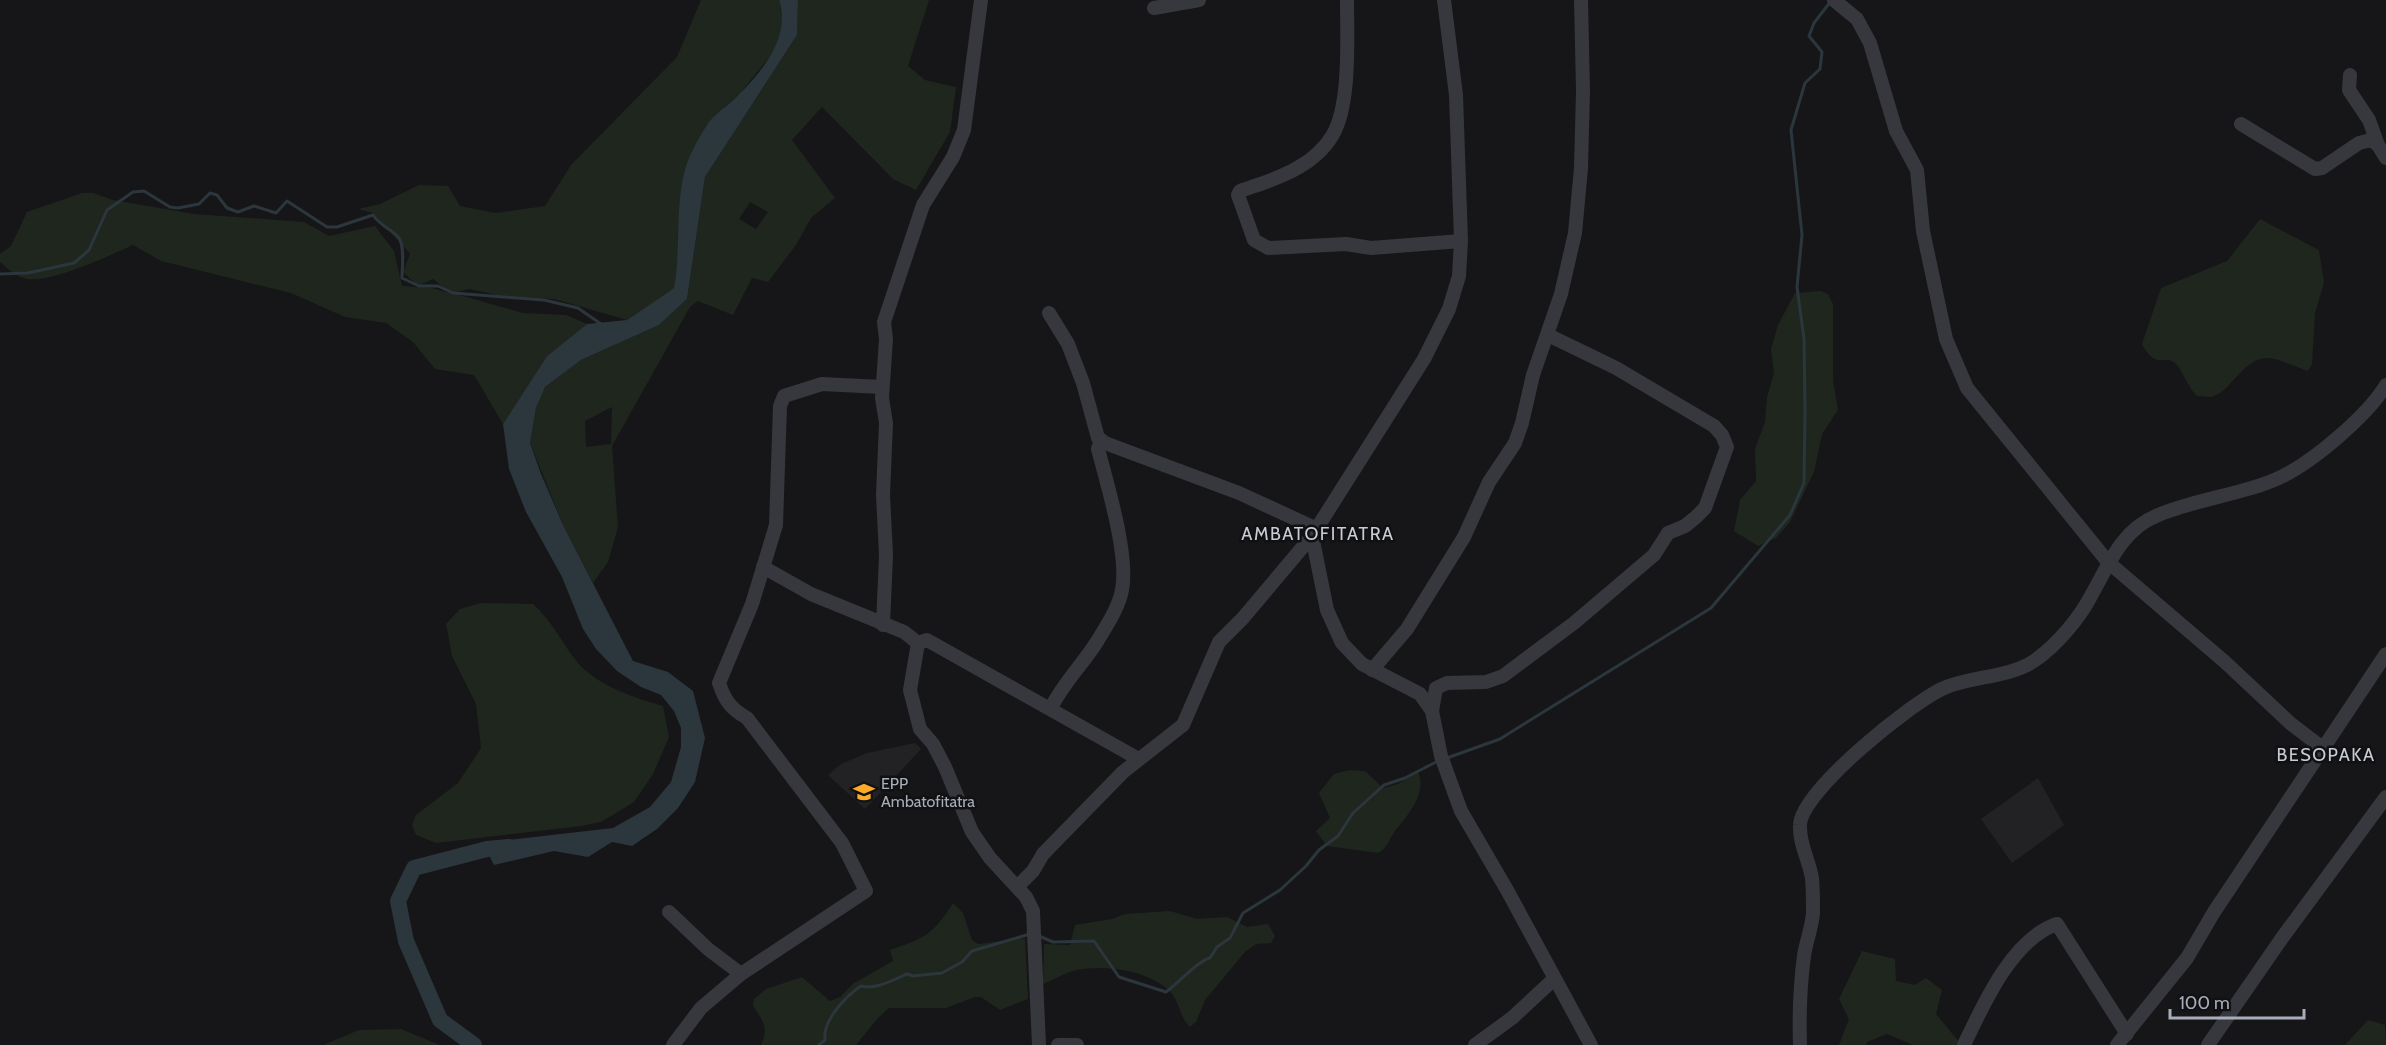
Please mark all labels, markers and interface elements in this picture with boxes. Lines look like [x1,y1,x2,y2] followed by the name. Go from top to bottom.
[1241,523,1395,545] district label: AMBATOFITATRA
[2276,744,2376,766] district label: BESOPAKA
[881,774,975,811] place label: EPP Ambatofitatra
[852,780,876,804] school or university icon: EPP Ambatofitatra
[2170,982,2304,1020] scale bar
[2179,992,2230,1014] text: 100 m

